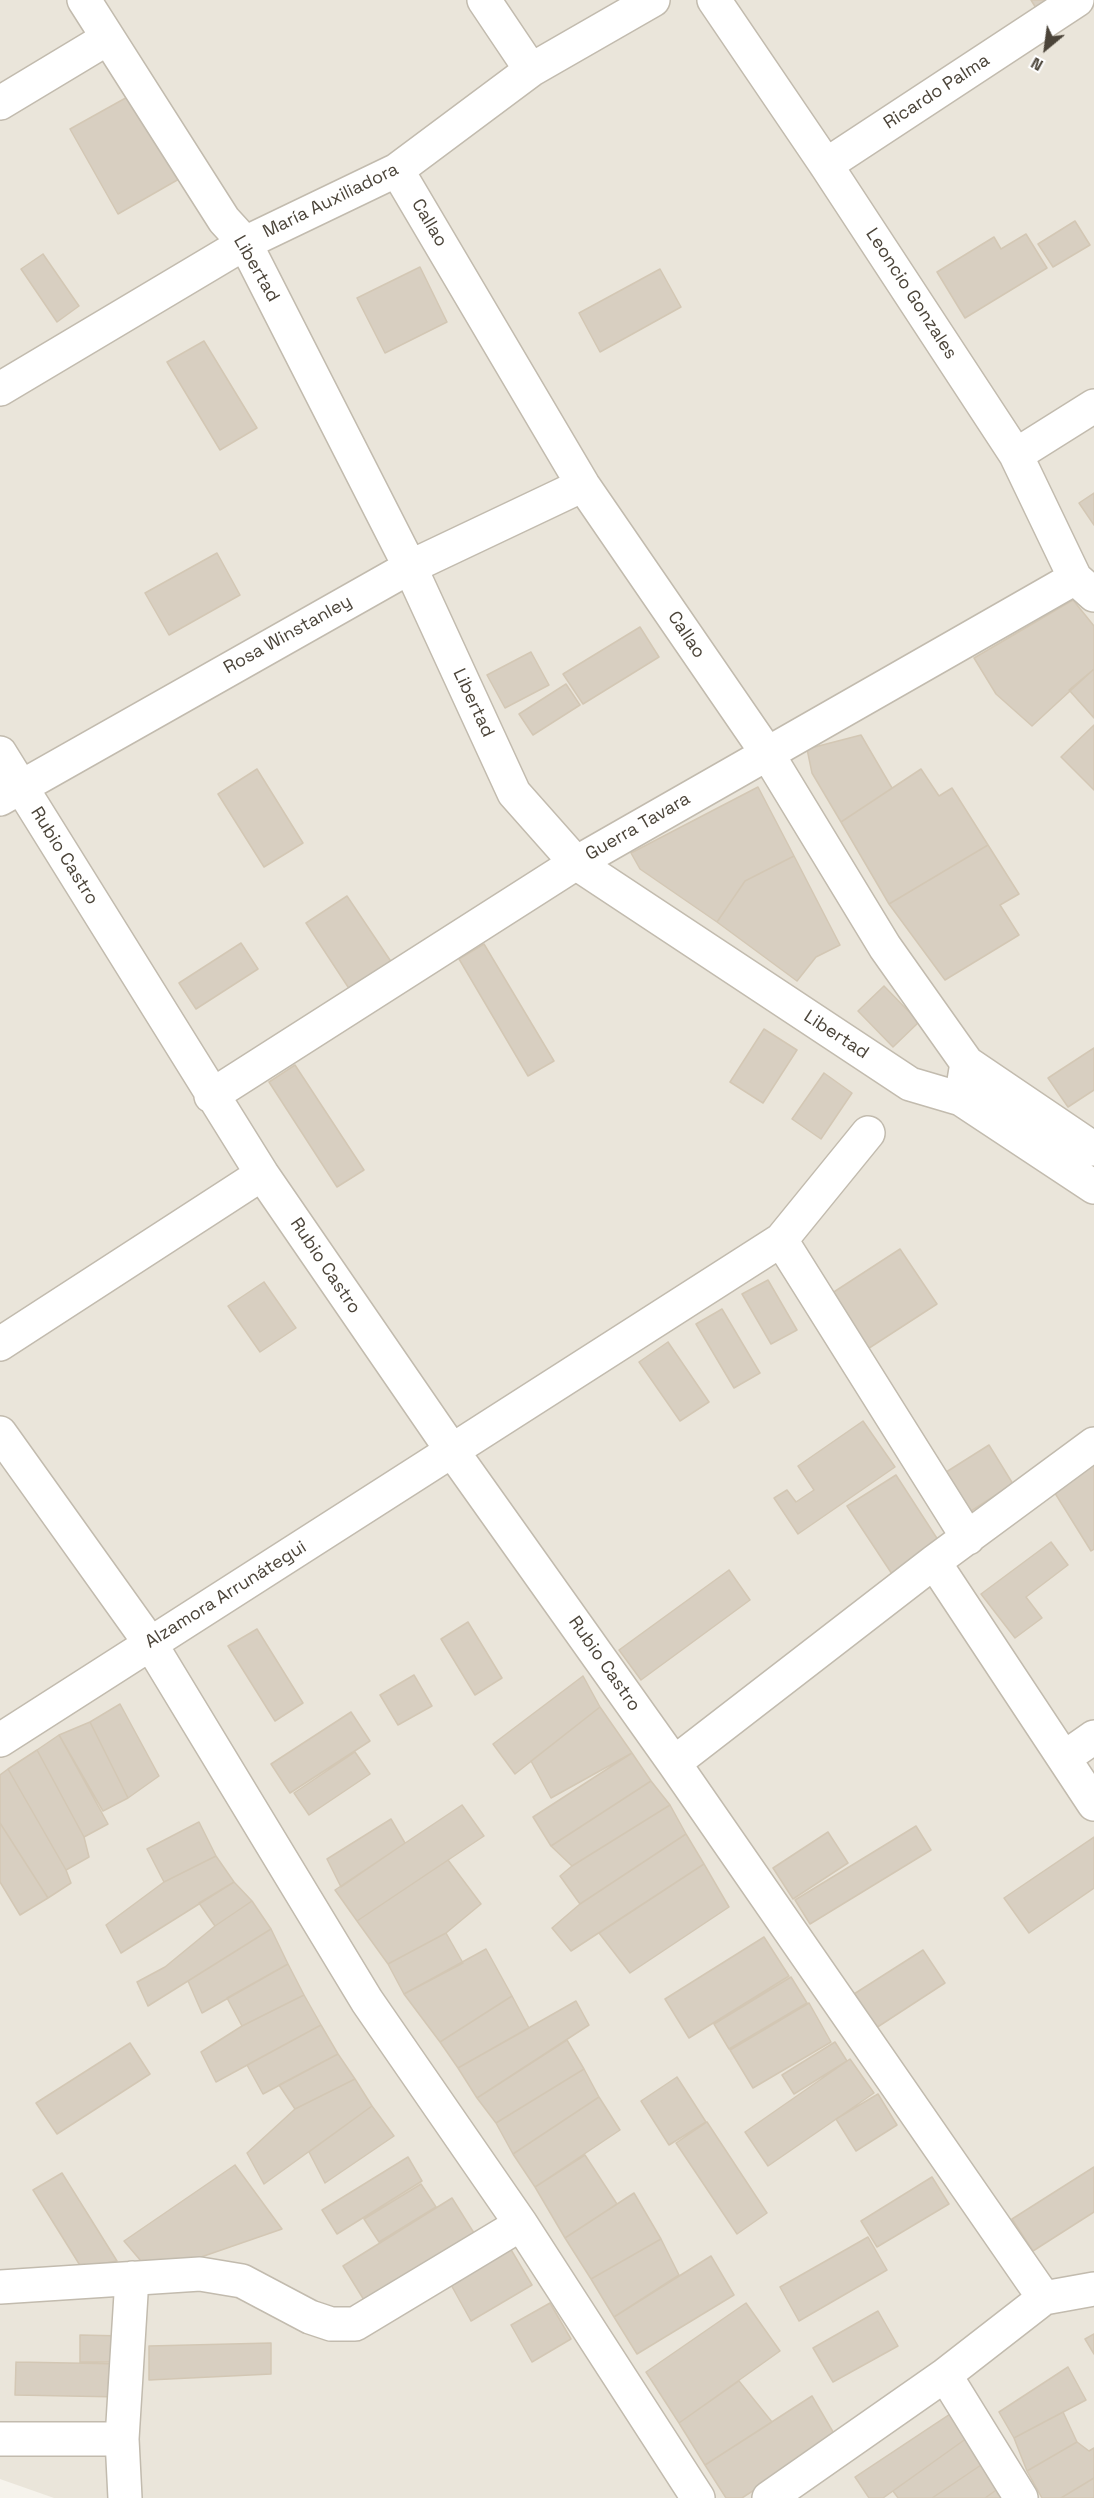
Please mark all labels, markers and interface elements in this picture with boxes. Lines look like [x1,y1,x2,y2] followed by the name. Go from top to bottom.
[1016,18,1076,78] north arrow
[880,50,994,134] street label: Ricardo Palma
[1027,52,1047,76] text: N
[260,159,402,243] street label: María Auxiliadora
[406,195,452,251] street label: Callao
[861,224,961,364] street label: Leoncio Gonzales
[228,232,284,306] street label: Libertad
[220,591,356,679] street label: Rosa Winstanley
[663,607,709,663] street label: Callao
[448,665,498,741] street label: Libertad
[582,788,694,866] street label: Guerra Tavara
[25,803,103,909] street label: Rubio Castro
[799,1006,873,1064] street label: Libertad
[285,1214,365,1318] street label: Rubio Castro
[141,1537,311,1653] street label: Alzamora Arrunátegui
[563,1612,645,1716] street label: Rubio Castro

